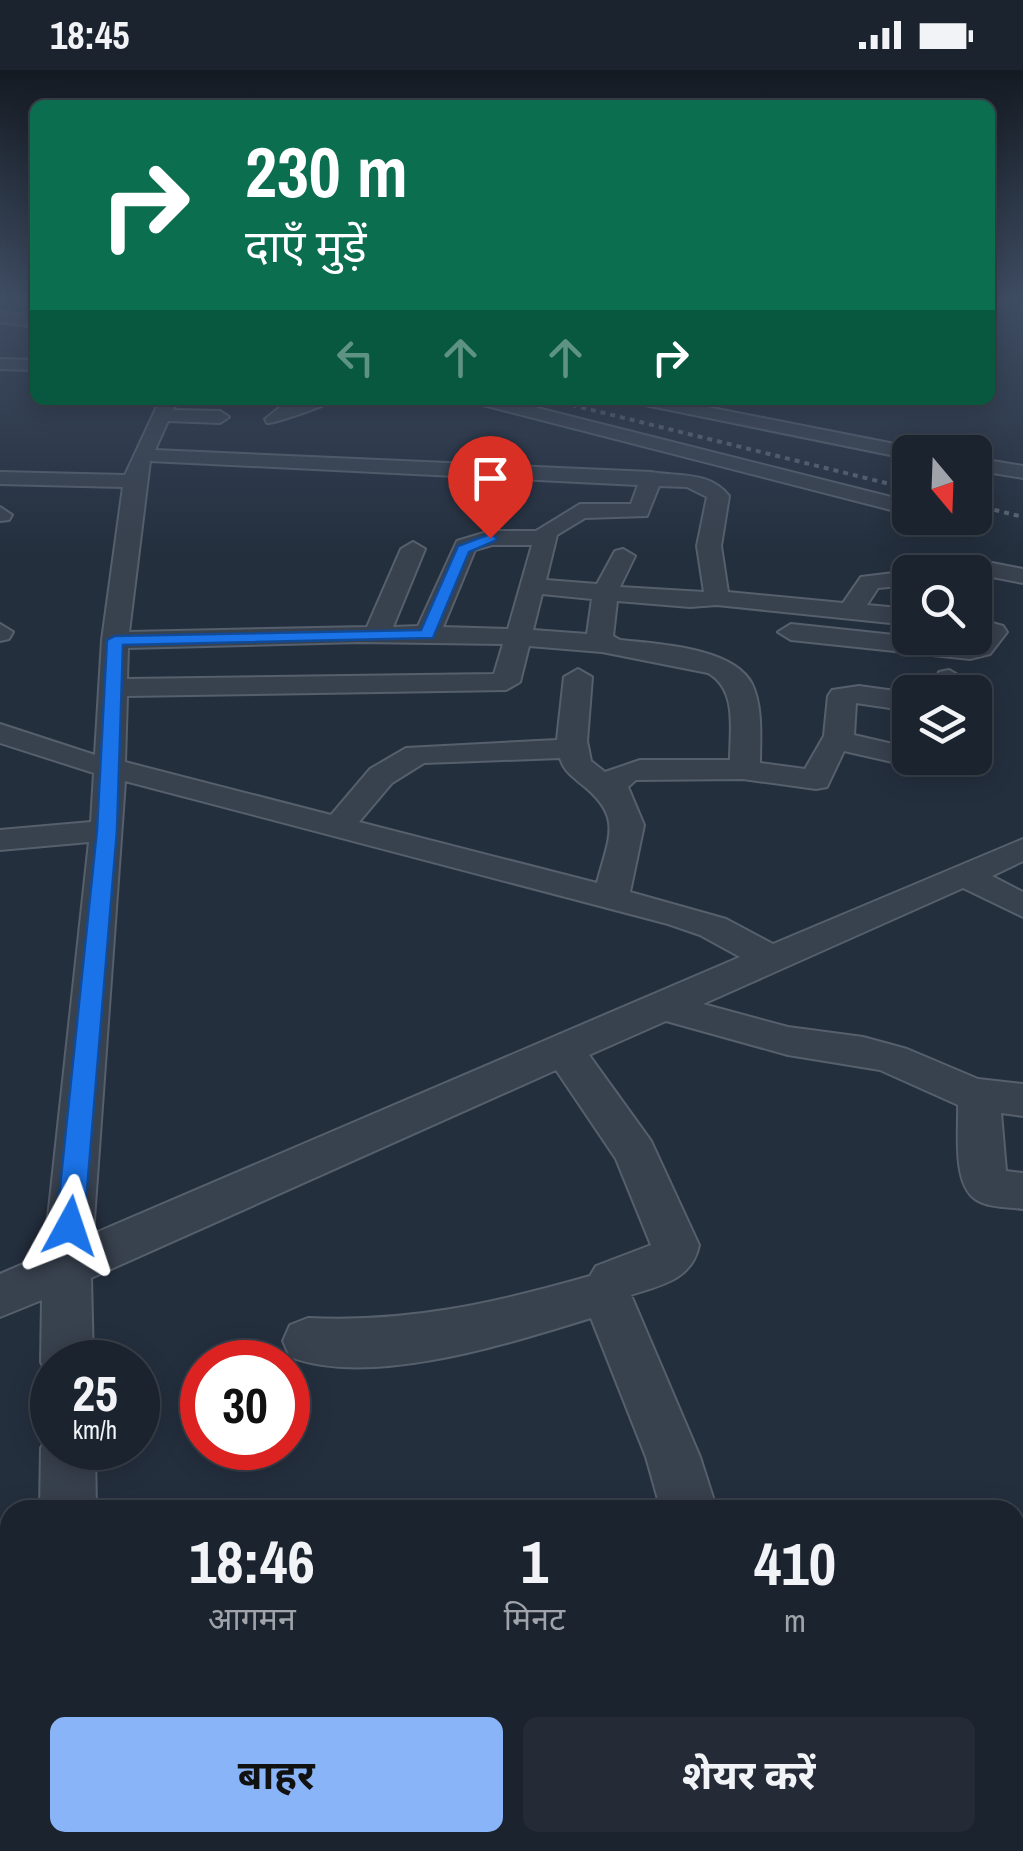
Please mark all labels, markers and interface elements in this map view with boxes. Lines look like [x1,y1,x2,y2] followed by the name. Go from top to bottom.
[50,10,130,61] text: 18:45
[245,125,408,219] text: 230 m
[80,140,210,270] icon: right
[245,215,367,276] text: दाएँ मुड़ें
[328,330,383,385] icon: left
[433,330,488,385] icon: ahead
[538,330,593,385] icon: ahead
[643,330,698,385] icon: right
[892,435,992,535] north arrow
[892,435,992,775] map controls
[448,436,533,539] pin
[463,451,518,506] icon: arrive
[892,555,992,655] button: search
[892,675,992,775] button: layers
[18,1174,122,1278] position arrow
[180,1340,310,1470] speed limit sign: 30
[72,1359,118,1427] text: 25
[73,1413,117,1447] text: km/h
[189,1521,315,1602] text: 18:46
[521,1521,548,1602] text: 1
[754,1523,836,1604] text: 410
[208,1597,296,1640] text: आगमन
[504,1597,565,1640] text: मिनट
[784,1599,806,1642] text: m
[50,1717,503,1832] button: बाहर
[523,1717,975,1832] button: शेयर करें

